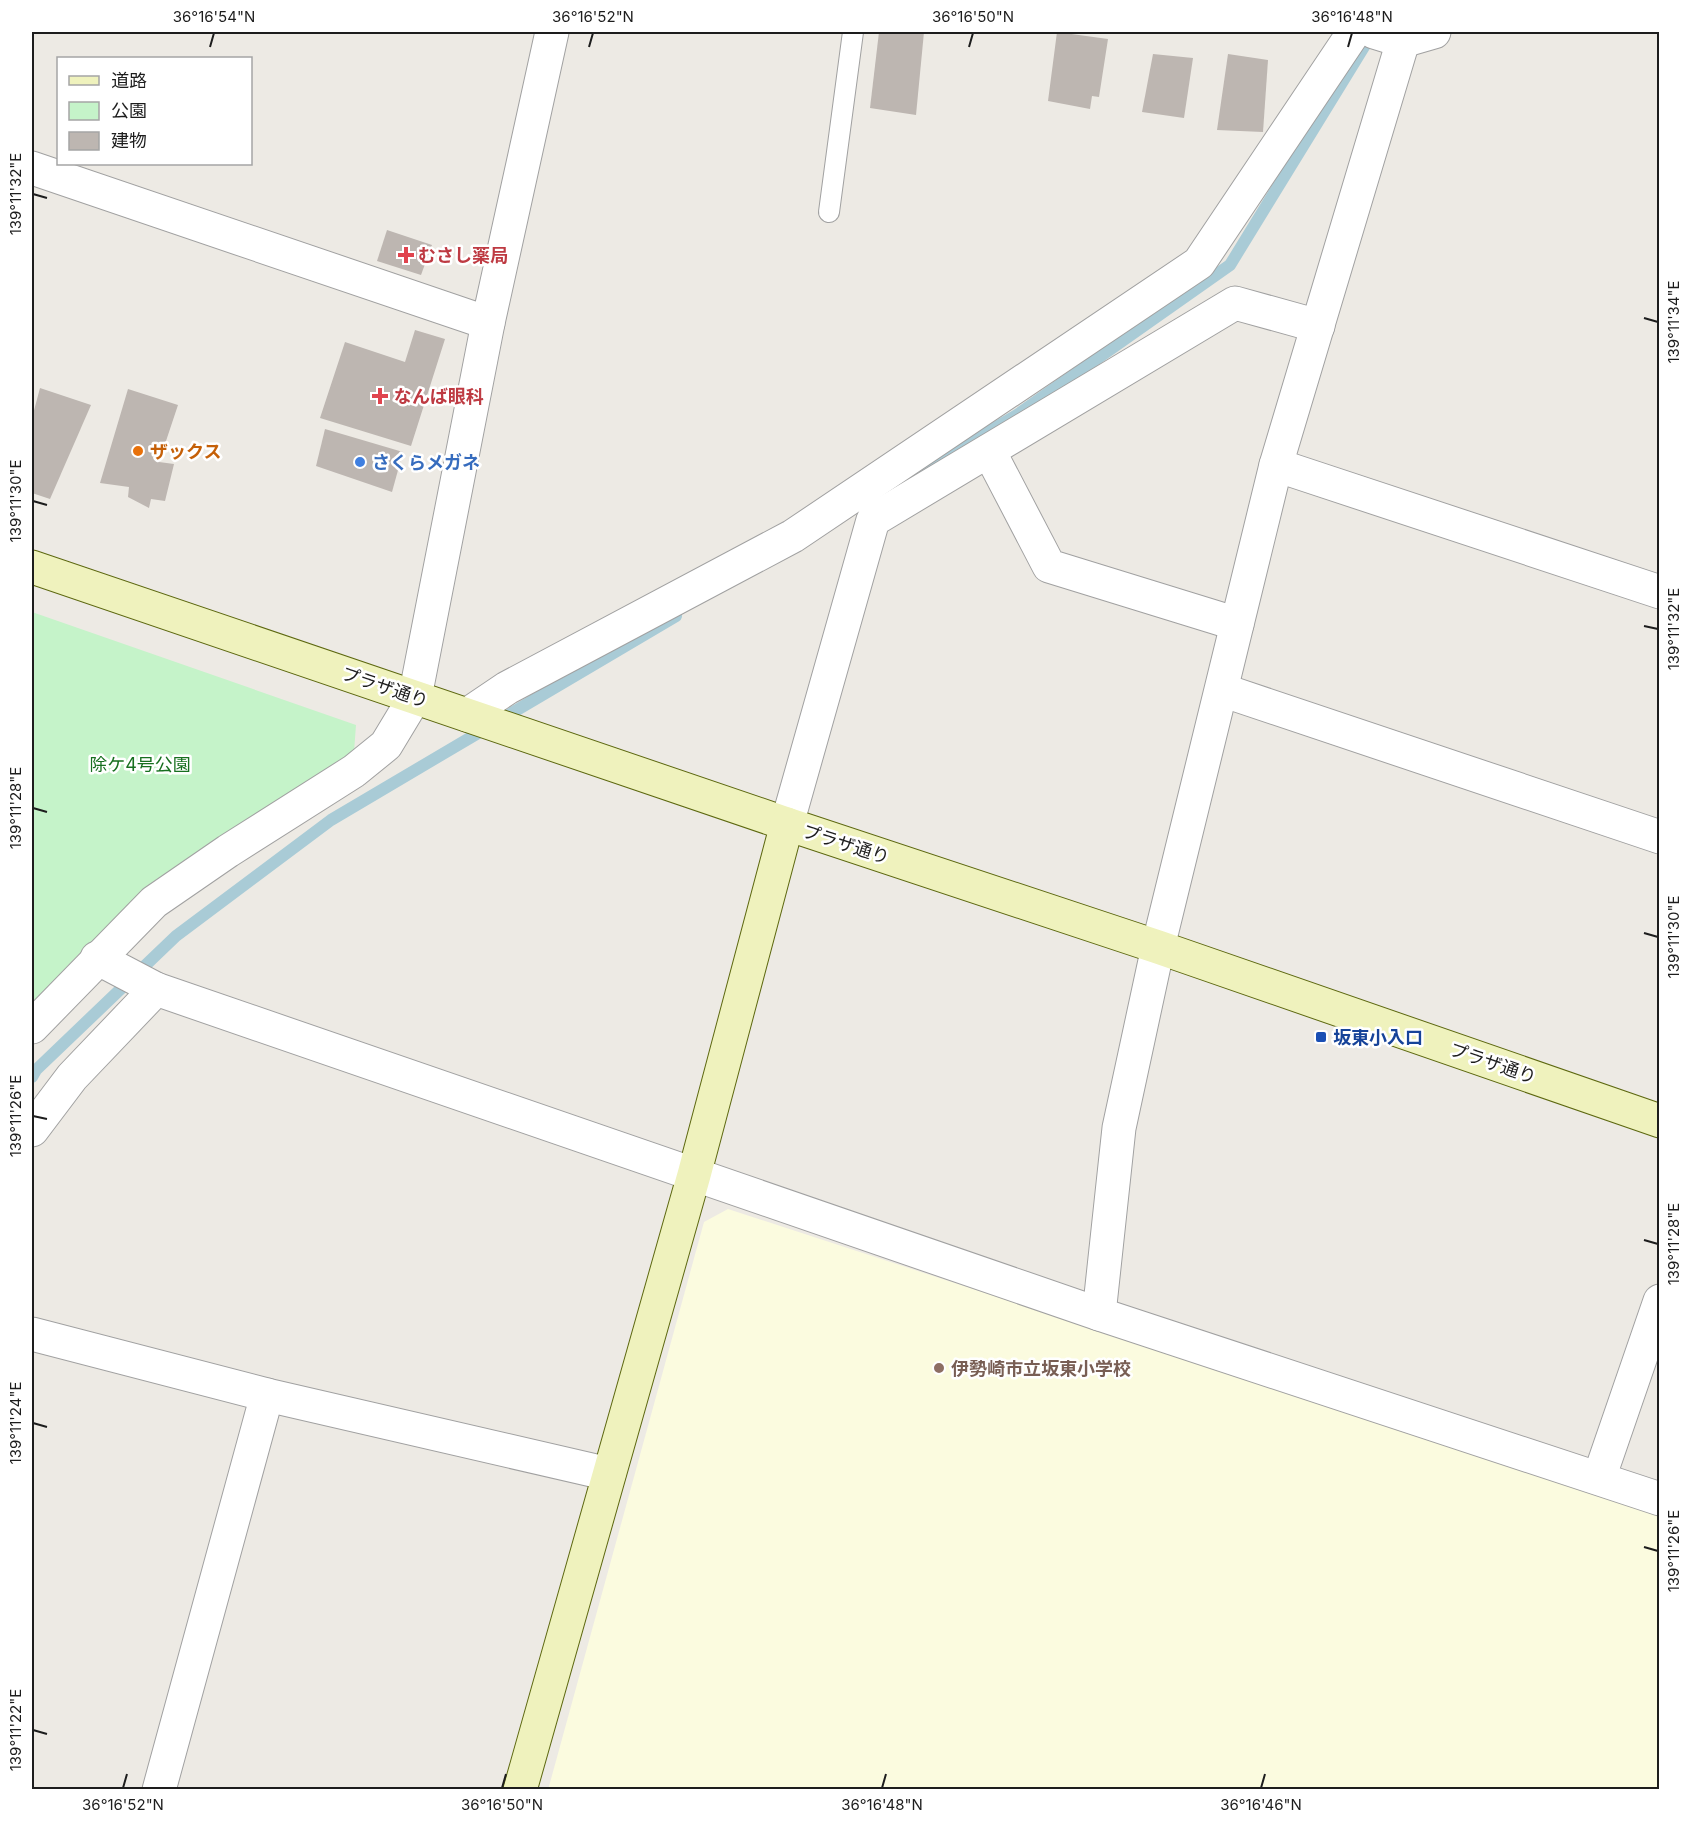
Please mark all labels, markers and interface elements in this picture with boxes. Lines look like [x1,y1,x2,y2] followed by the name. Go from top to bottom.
[173,7,255,26] text: 36°16'54"N
[552,7,634,26] text: 36°16'52"N
[932,7,1014,26] text: 36°16'50"N
[1311,7,1393,26] text: 36°16'48"N
[57,57,252,165] legend
[111,70,147,91] text: 道路
[111,100,147,121] text: 公園
[111,130,147,151] text: 建物
[6,153,25,235] text: 139°11'32"E
[418,245,508,266] place label: むさし薬局
[399,248,413,262] marker: むさし薬局
[1664,280,1683,364] text: 139°11'34"E
[394,386,484,407] place label: なんば眼科
[371,387,389,405] marker: なんば眼科
[150,441,221,462] place label: ザックス
[131,444,145,458] marker: ザックス
[372,452,480,473] place label: さくらメガネ
[353,455,367,469] marker: さくらメガネ
[6,460,25,542] text: 139°11'30"E
[1664,588,1683,670] text: 139°11'32"E
[339,662,431,712] street label: プラザ通り
[89,754,191,775] park label: 除ケ4号公園
[6,767,25,849] text: 139°11'28"E
[800,820,892,868] street label: プラザ通り
[1664,896,1683,978] text: 139°11'30"E
[1333,1027,1423,1048] place label: 坂東小入口
[1314,1030,1328,1044] marker: 坂東小入口
[1447,1038,1539,1088] street label: プラザ通り
[6,1075,25,1157] text: 139°11'26"E
[1664,1203,1683,1285] text: 139°11'28"E
[951,1358,1131,1379] place label: 伊勢崎市立坂東小学校
[932,1361,946,1375] marker: 伊勢崎市立坂東小学校
[6,1382,25,1464] text: 139°11'24"E
[1664,1510,1683,1592] text: 139°11'26"E
[6,1689,25,1771] text: 139°11'22"E
[82,1795,164,1814] text: 36°16'52"N
[461,1795,543,1814] text: 36°16'50"N
[841,1795,923,1814] text: 36°16'48"N
[1220,1795,1302,1814] text: 36°16'46"N

